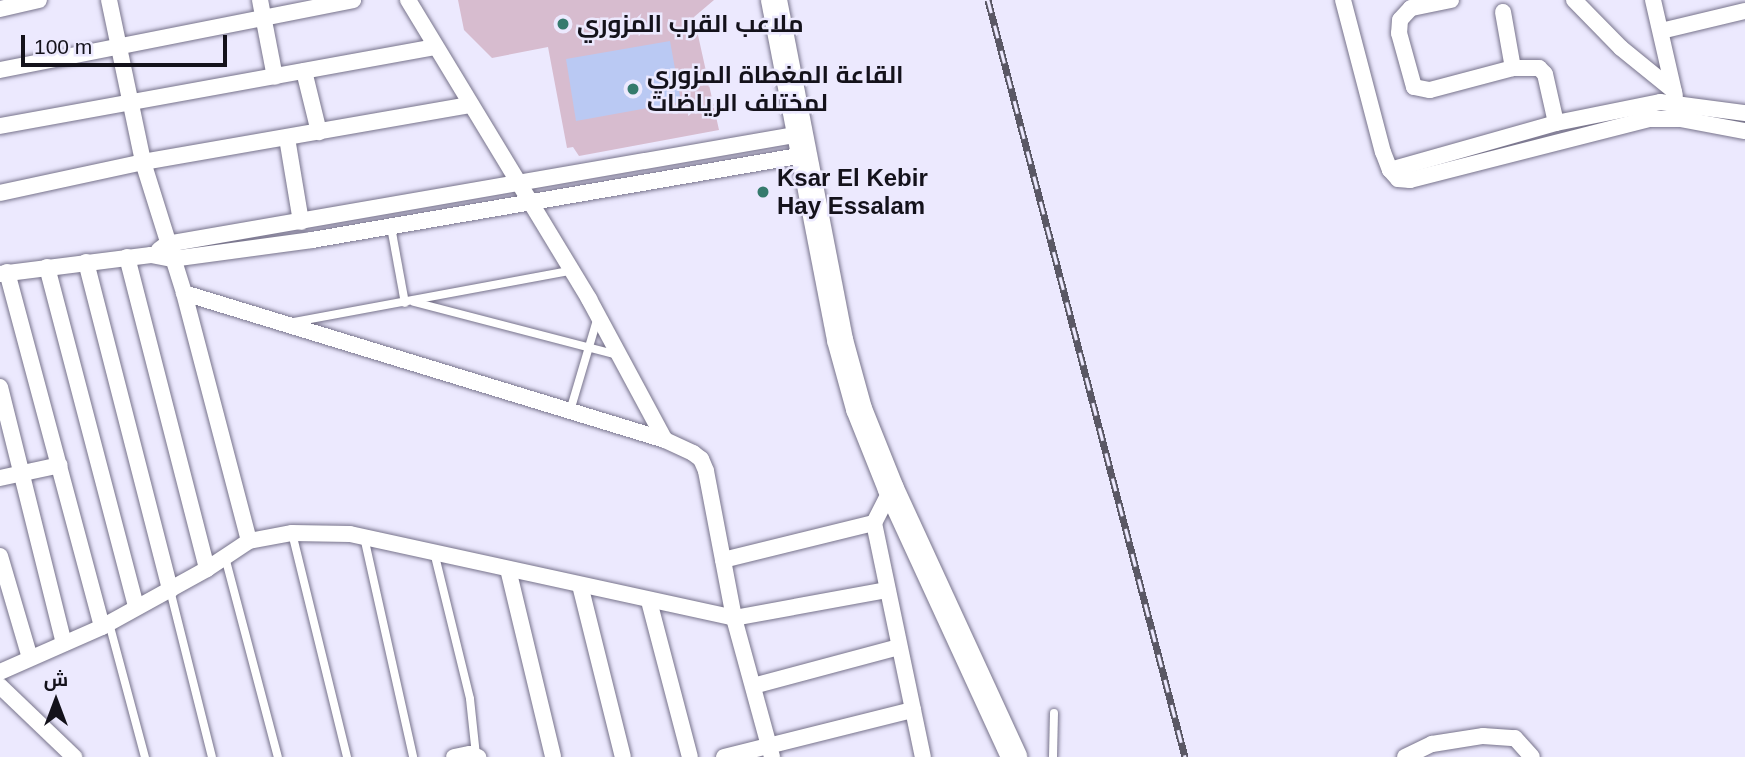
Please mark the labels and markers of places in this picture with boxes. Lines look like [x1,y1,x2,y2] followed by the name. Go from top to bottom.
[577,10,804,38] place label: ملاعب القرب المزوري
[555,16,571,32] marker: ملاعب القرب المزوري
[647,61,904,117] place label: القاعة المغطاة المزوري لمختلف الرياضات
[625,81,641,97] marker: القاعة المغطاة المزوري لمختلف الرياضات
[777,164,928,220] place label: Ksar El Kebir Hay Essalam
[755,184,771,200] marker: Ksar El Kebir Hay Essalam

